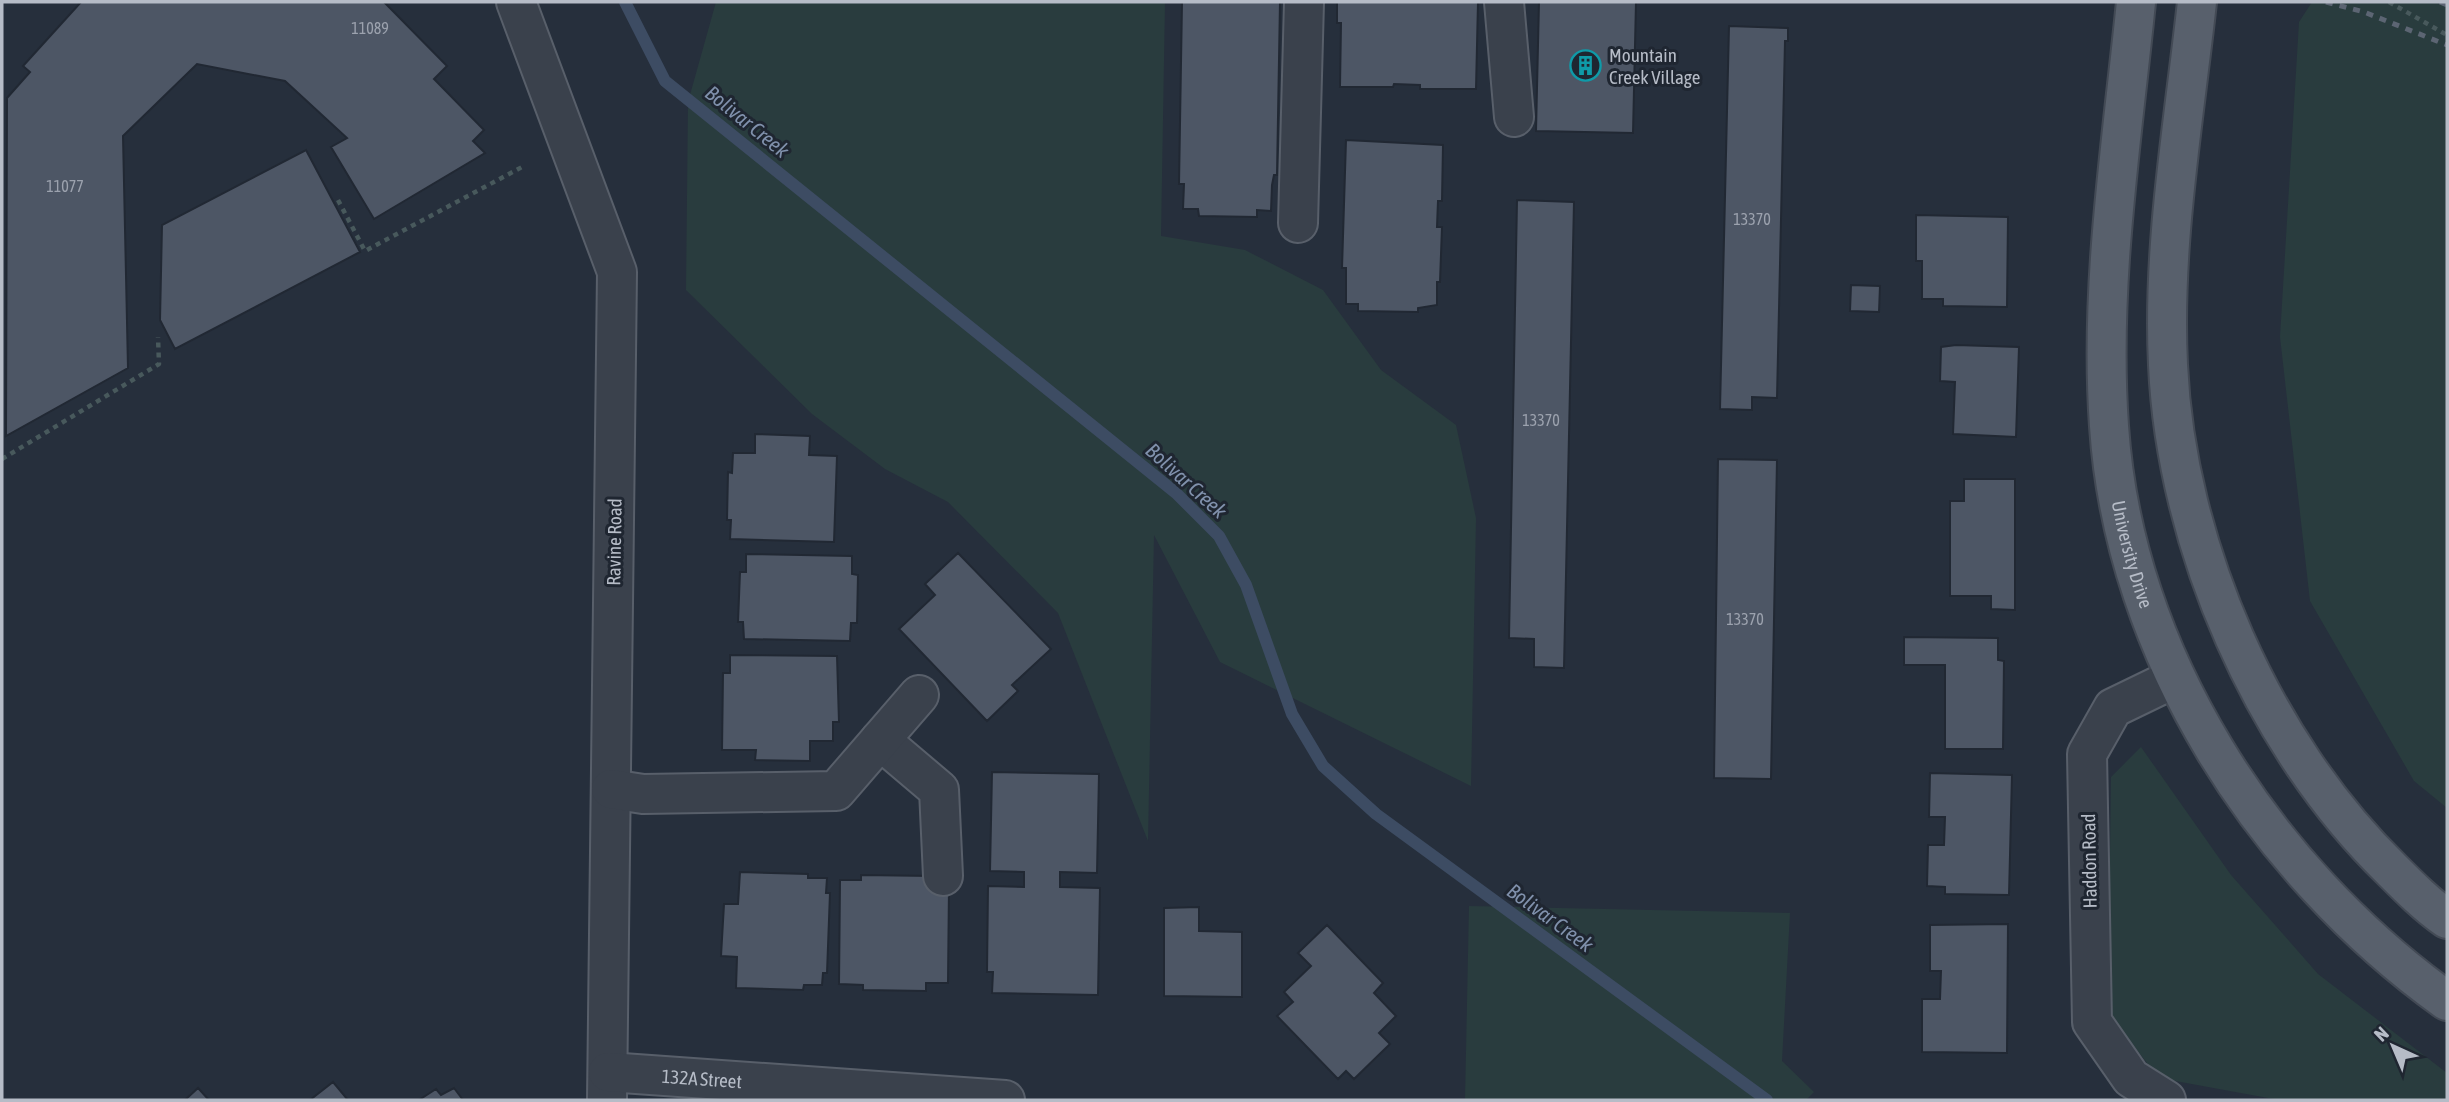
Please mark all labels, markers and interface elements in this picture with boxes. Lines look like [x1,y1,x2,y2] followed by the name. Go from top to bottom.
[351,19,389,37] house number: 11089
[1609,44,1700,88] place label: Mountain Creek Village
[1569,49,1603,83] building icon: Mountain Creek Village
[701,80,795,163] water label: Bolivar Creek
[46,177,84,195] house number: 11077
[1733,210,1771,228] house number: 13370
[1522,411,1560,429] house number: 13370
[1141,438,1233,523] water label: Bolivar Creek
[602,498,626,586] street label: Ravine Road
[2108,499,2157,611] street label: University Drive
[1726,610,1764,628] house number: 13370
[2077,813,2101,909] street label: Haddon Road
[1503,878,1599,957] water label: Bolivar Creek
[2358,1011,2428,1081] north arrow
[2370,1022,2393,1046] text: N
[661,1065,743,1092] street label: 132A Street

